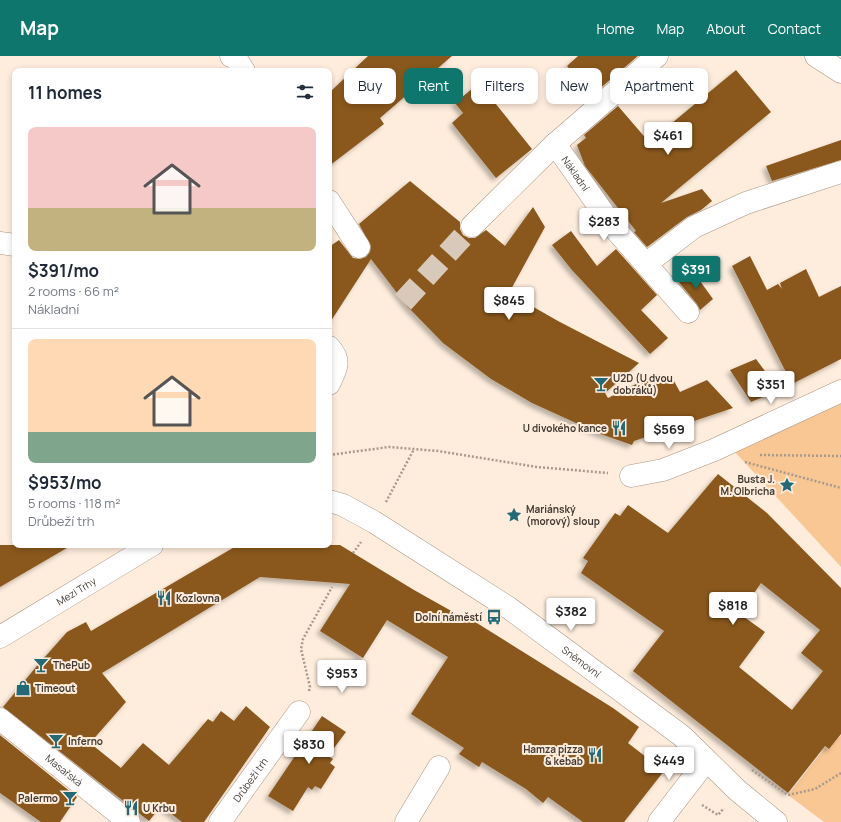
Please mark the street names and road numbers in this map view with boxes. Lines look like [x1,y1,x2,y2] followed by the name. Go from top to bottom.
[559,153,593,194] street label: Nákladní
[54,573,99,608] street label: Mezi Trhy
[559,642,604,681] street label: Sněmovní
[43,751,86,789] street label: Masařská
[230,755,271,805] street label: Drůbeží trh

